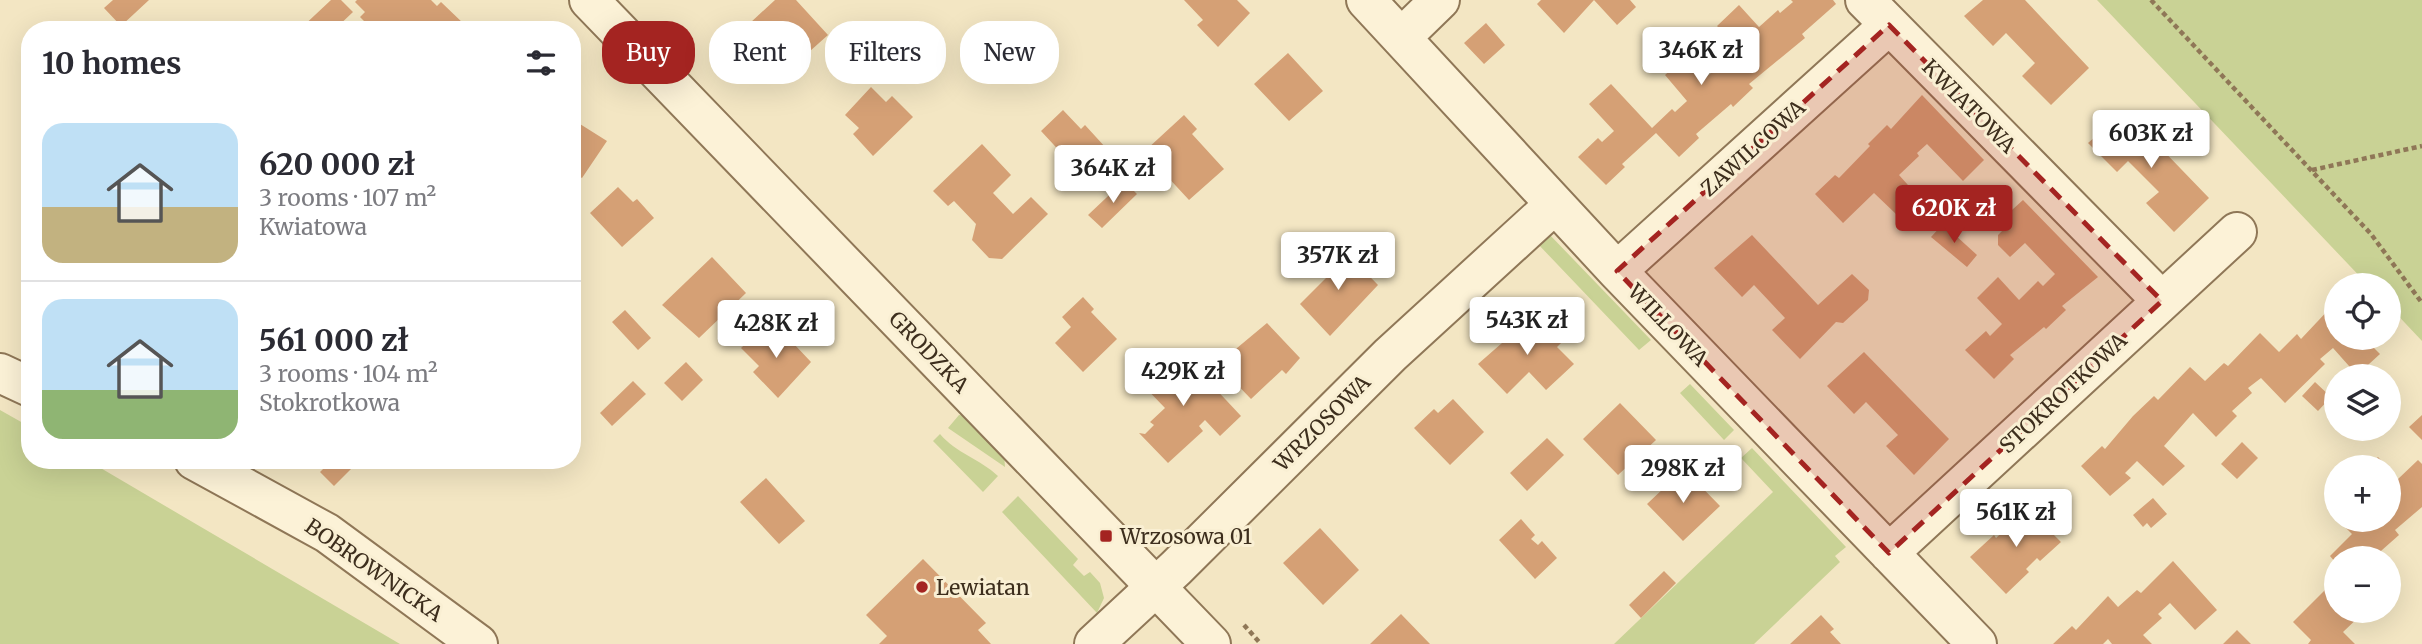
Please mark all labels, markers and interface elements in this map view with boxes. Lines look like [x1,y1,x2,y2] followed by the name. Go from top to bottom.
[602,21,695,84] chip: Buy
[709,21,811,84] chip: Rent
[825,21,946,84] chip: Filters
[960,21,1059,84] chip: New
[1636,28,1766,87] pin: 346K zł
[1658,35,1744,64] text: 346K zł
[42,44,182,82] text: 10 homes
[522,44,560,82] icon: filters
[1916,53,2022,159] street label: KWIATOWA
[1695,94,1811,202] street label: ZAWILCOWA
[2086,110,2216,170] pin: 603K zł
[2109,118,2193,147] text: 603K zł
[259,145,415,183] text: 620 000 zł
[1048,146,1178,205] pin: 364K zł
[98,151,182,235] icon: home
[1070,153,1156,182] text: 364K zł
[259,183,436,212] text: 3 rooms · 107 m²
[1889,186,2019,245] pin: 620K zł
[1911,193,1997,222] text: 620K zł
[259,212,367,241] text: Kwiatowa
[1273,232,1403,292] pin: 357K zł
[1297,240,1379,269] text: 357K zł
[2324,273,2401,623] map controls
[2324,273,2401,350] button: locate
[1622,278,1714,372] street label: WILLOWA
[1462,298,1592,357] pin: 543K zł
[711,300,841,360] pin: 428K zł
[883,305,975,399] street label: GRODZKA
[1486,305,1568,334] text: 543K zł
[734,308,818,337] text: 428K zł
[259,321,409,359] text: 561 000 zł
[98,327,182,411] icon: home
[1994,327,2133,459] street label: STOKROTKOWA
[1118,348,1248,408] pin: 429K zł
[1141,356,1225,385] text: 429K zł
[259,359,438,388] text: 3 rooms · 104 m²
[2324,364,2401,441] button: layers
[1267,369,1376,478] street label: WRZOSOWA
[259,388,400,417] text: Stokrotkowa
[1618,446,1748,505] pin: 298K zł
[1641,453,1725,482] text: 298K zł
[2324,455,2401,532] button: +
[1951,490,2081,549] pin: 561K zł
[1976,497,2056,526] text: 561K zł
[300,512,448,628] street label: BOBROWNICKA
[1119,523,1252,550] place label: Wrzosowa 01
[1098,528,1114,544] marker: Wrzosowa 01
[2324,546,2401,623] button: −
[936,574,1030,601] place label: Lewiatan
[914,579,930,595] marker: Lewiatan

